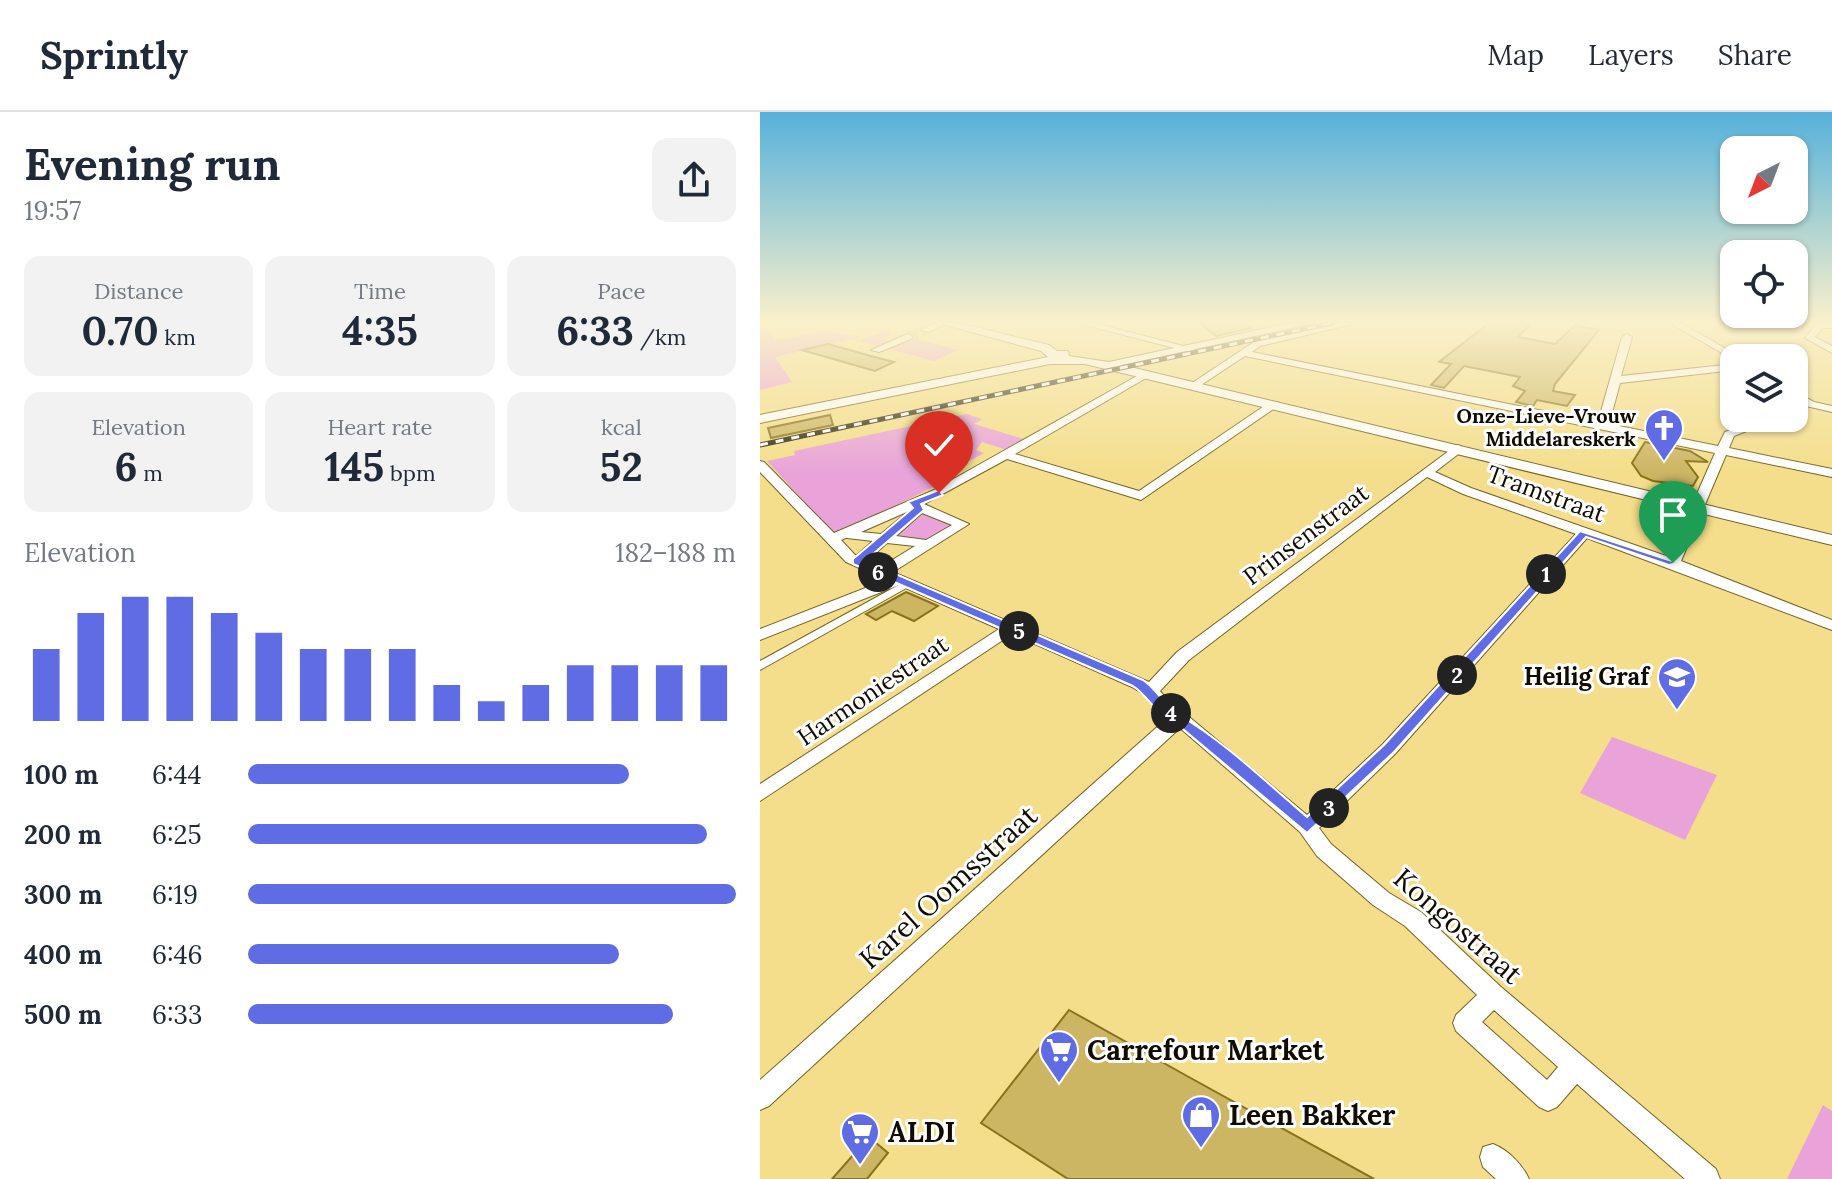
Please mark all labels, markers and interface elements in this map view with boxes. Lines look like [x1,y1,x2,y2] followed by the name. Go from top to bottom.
[40,31,188,79] text: Sprintly
[1487,37,1544,73] text: Map
[1588,37,1674,73] text: Layers
[1718,37,1792,73] text: Share
[24,136,281,192] text: Evening run
[1720,136,1808,224] north arrow
[1720,136,1808,432] map controls
[652,138,736,222] button: share
[24,194,81,227] text: 19:57
[1720,240,1808,328] button: locate
[94,277,183,305] text: Distance
[354,277,406,305] text: Time
[597,277,645,305] text: Pace
[81,305,159,356] text: 0.70
[342,305,418,356] text: 4:35
[556,305,634,356] text: 6:33
[159,323,196,351] text: km
[634,323,686,351] text: /km
[1720,344,1808,432] button: layers
[1457,403,1637,451] place label: Onze-Lieve-Vrouw Middelareskerk
[1643,407,1685,462] church icon: Onze-Lieve-Vrouw Middelareskerk
[905,411,973,493] pin
[91,413,186,441] text: Elevation
[328,413,432,441] text: Heart rate
[601,413,642,441] text: kcal
[917,423,961,467] icon: check
[114,441,137,492] text: 6
[324,441,384,492] text: 145
[600,441,643,492] text: 52
[1483,458,1610,529] street label: Tramstraat
[137,459,163,487] text: m
[384,459,436,487] text: bpm
[1237,477,1375,592] street label: Prinsenstraat
[1639,481,1707,563] pin
[1651,493,1695,537] icon: arrive
[24,536,136,569] text: Elevation
[615,536,736,569] text: 182–188 m
[858,552,898,592] pin: 6
[1526,554,1566,594] pin: 1
[872,558,884,586] text: 6
[1542,560,1550,588] text: 1
[999,611,1039,651] pin: 5
[1013,617,1025,645] text: 5
[791,628,955,753] street label: Harmoniestraat
[1437,655,1477,695] pin: 2
[1656,656,1698,711] school or university icon: Heilig Graf
[1451,661,1463,689] text: 2
[1524,661,1651,692] place label: Heilig Graf
[1151,693,1191,733] pin: 4
[1165,699,1177,727] text: 4
[24,758,98,791] text: 100 m
[152,758,202,791] text: 6:44
[1309,788,1349,828] pin: 3
[1323,794,1335,822] text: 3
[851,797,1045,976] street label: Karel Oomsstraat
[24,818,102,851] text: 200 m
[152,818,202,851] text: 6:25
[1386,860,1530,992] street label: Kongostraat
[24,878,102,911] text: 300 m
[152,878,198,911] text: 6:19
[24,938,102,971] text: 400 m
[152,938,203,971] text: 6:46
[24,998,102,1031] text: 500 m
[152,998,203,1031] text: 6:33
[1038,1029,1080,1084] supermarket icon: Carrefour Market
[1087,1032,1325,1068] place label: Carrefour Market
[1180,1094,1222,1149] shop icon: Leen Bakker
[1229,1097,1396,1133] place label: Leen Bakker
[839,1111,881,1166] supermarket icon: ALDI
[888,1114,955,1150] place label: ALDI

